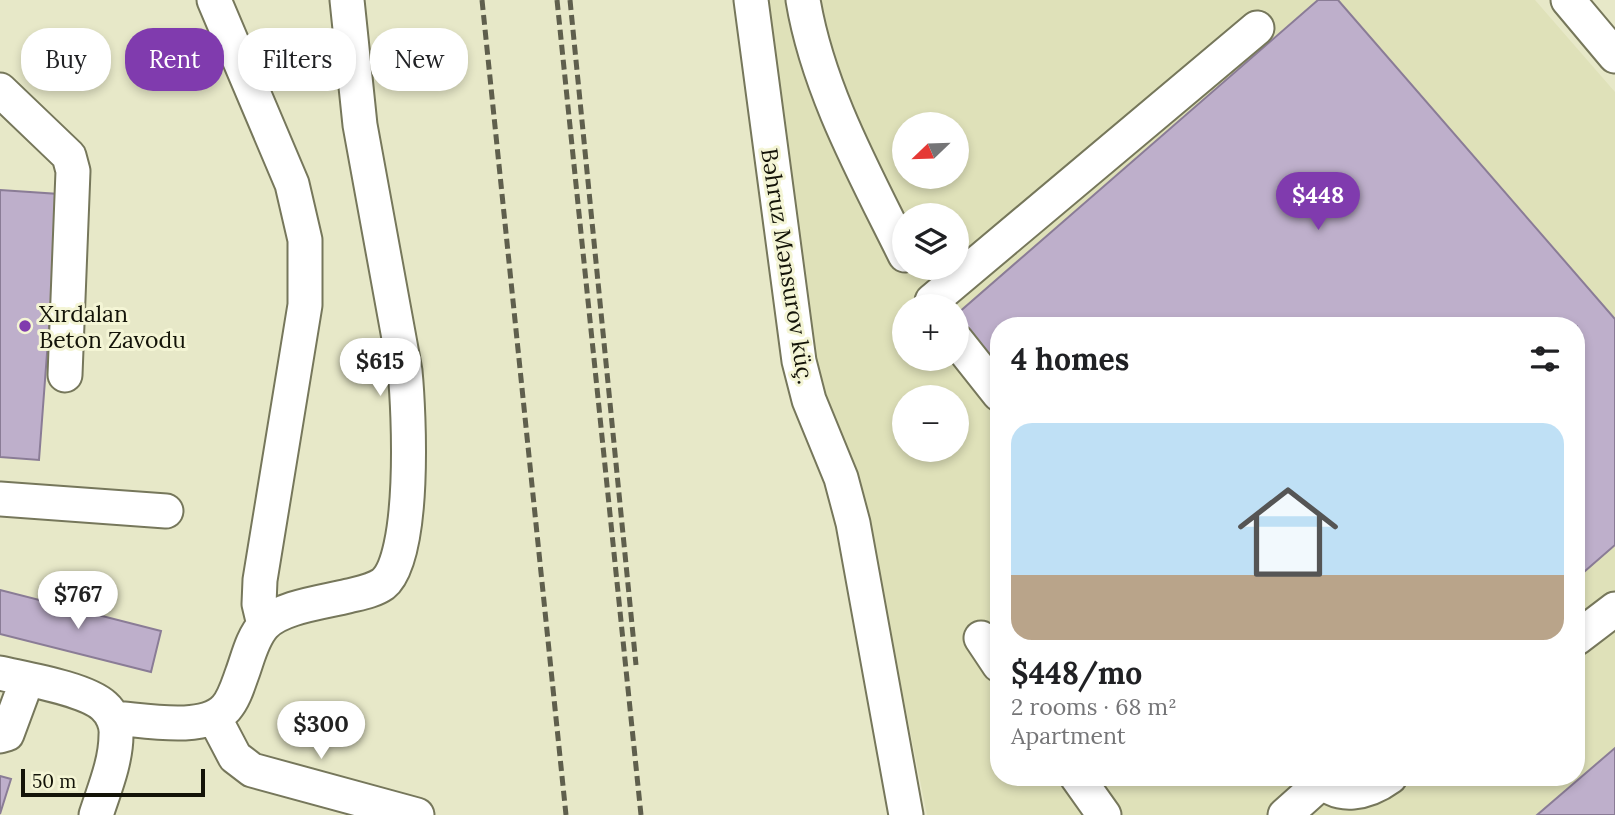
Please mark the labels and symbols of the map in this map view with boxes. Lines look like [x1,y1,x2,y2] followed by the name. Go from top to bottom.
[892,112,970,189] north arrow
[755,146,821,386] street label: Bəhruz Mənsurov küç.
[1277,173,1359,232] pin: $448
[39,299,186,354] place label: Xırdalan Beton Zavodu
[17,318,33,334] marker: Xırdalan Beton Zavodu
[339,338,421,398] pin: $615
[37,572,119,631] pin: $767
[280,702,362,761] pin: $300
[21,766,205,798] scale bar

